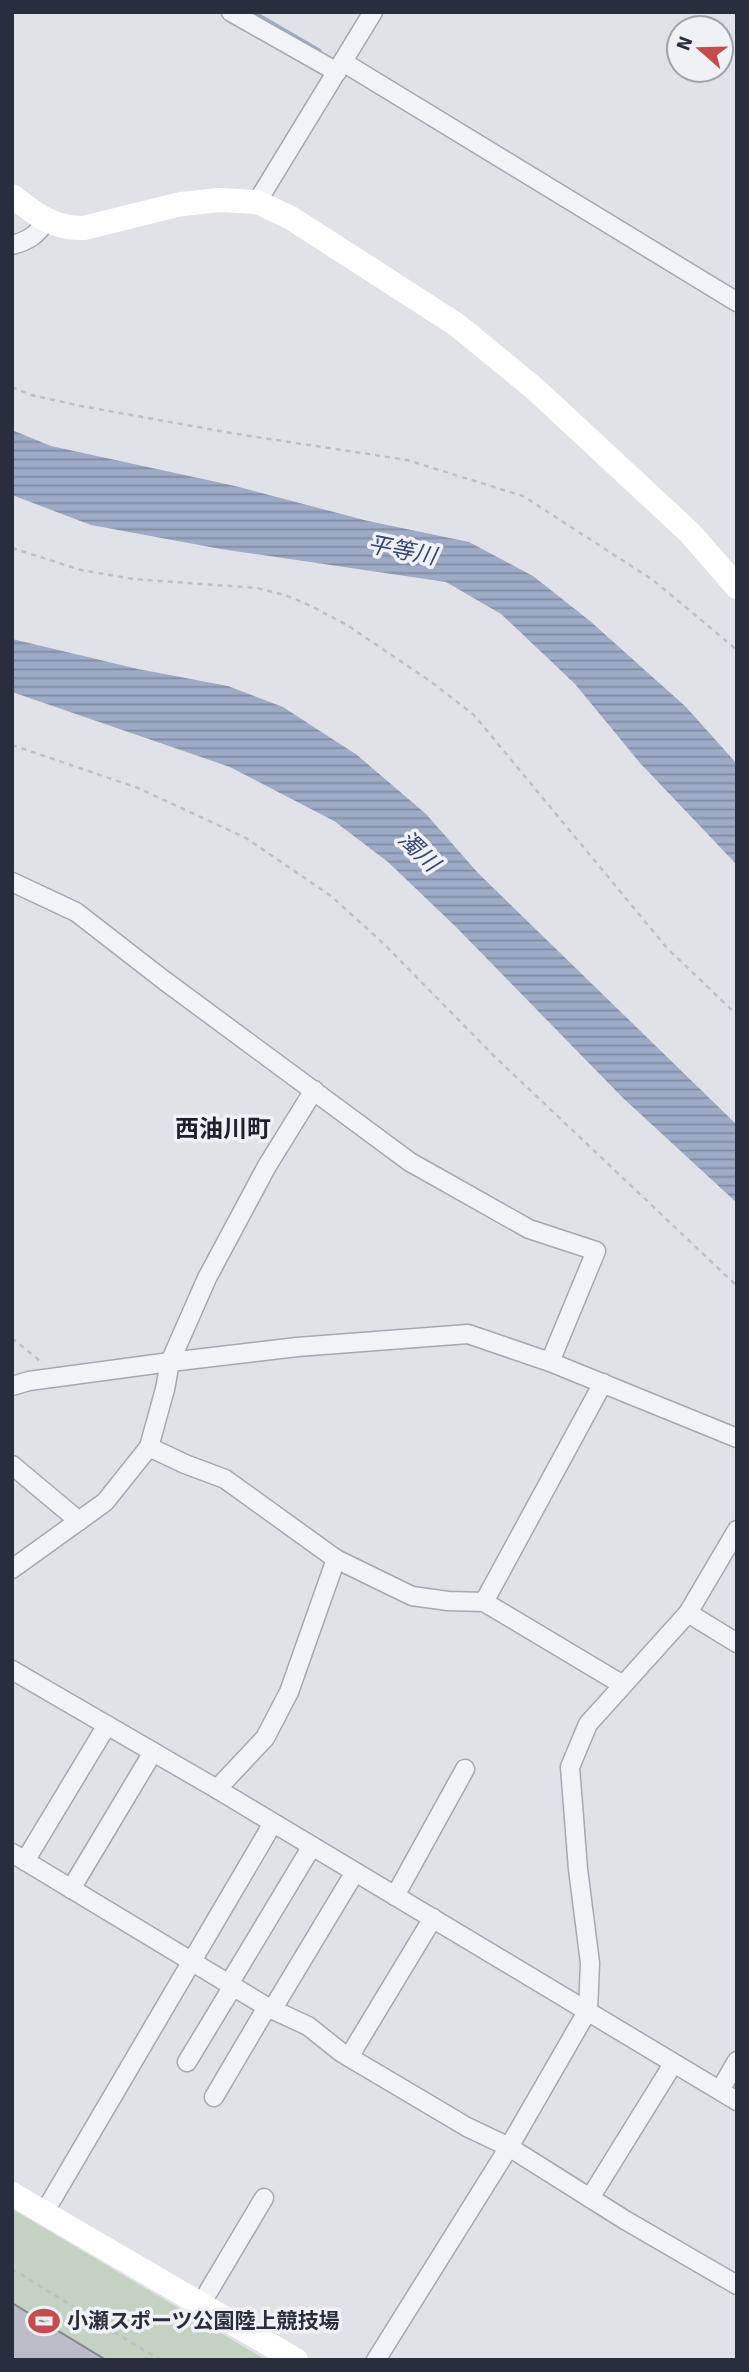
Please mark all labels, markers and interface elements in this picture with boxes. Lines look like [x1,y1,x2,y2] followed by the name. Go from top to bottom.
[665,14,735,84] north arrow
[671,33,699,54] text: N
[365,530,441,572] water label: 平等川
[392,825,447,880] water label: 濁川
[175,1114,271,1144] district label: 西油川町
[27,2304,61,2338] sports icon: 小瀬スポーツ公園陸上競技場
[67,2308,340,2334] place label: 小瀬スポーツ公園陸上競技場

